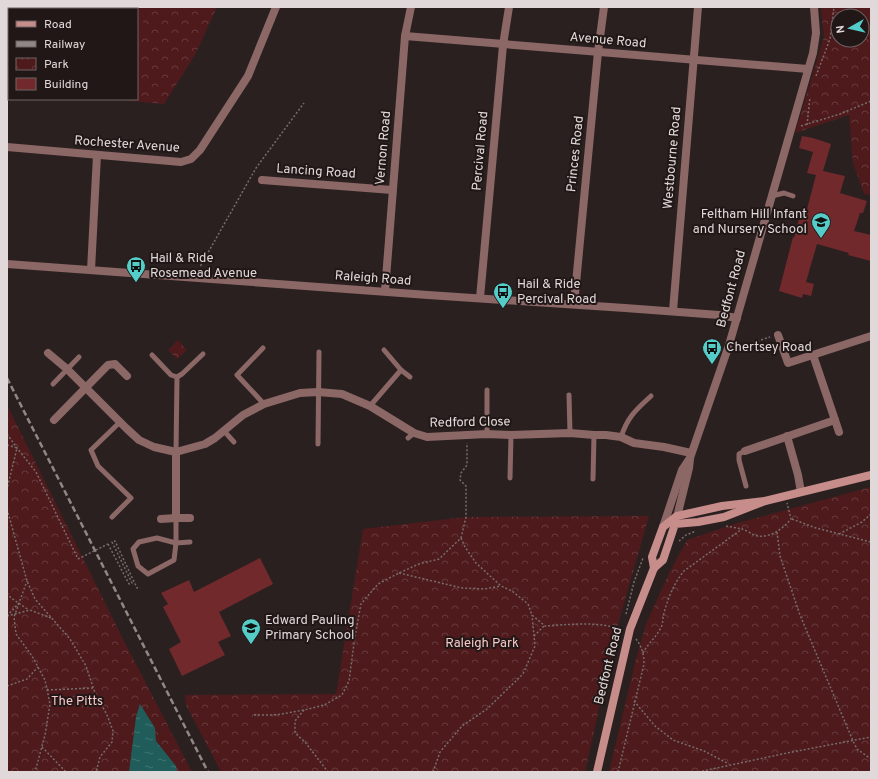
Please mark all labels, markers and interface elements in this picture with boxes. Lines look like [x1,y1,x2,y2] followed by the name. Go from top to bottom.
[8,8,138,100] legend
[830,8,870,48] north arrow
[44,17,72,33] text: Road
[834,24,849,34] text: N
[569,30,647,52] street label: Avenue Road
[44,37,85,53] text: Railway
[44,57,69,73] text: Park
[44,77,88,93] text: Building
[661,106,685,210] street label: Westbourne Road
[373,110,395,186] street label: Vernon Road
[470,111,492,191] street label: Percival Road
[564,115,588,193] street label: Princes Road
[74,133,180,157] street label: Rochester Avenue
[276,161,356,183] street label: Lancing Road
[693,207,807,238] place label: Feltham Hill Infant and Nursery School
[810,211,832,239] school or university icon: Feltham Hill Infant and Nursery School
[714,249,750,329] street label: Bedfont Road
[150,251,257,282] place label: Hail & Ride Rosemead Avenue
[125,255,147,283] bus stop icon: Hail & Ride Rosemead Avenue
[334,268,412,290] street label: Raleigh Road
[517,277,597,308] place label: Hail & Ride Percival Road
[492,281,514,309] bus stop icon: Hail & Ride Percival Road
[701,337,723,365] bus stop icon: Chertsey Road
[726,340,812,356] place label: Chertsey Road
[429,414,511,432] street label: Redford Close
[265,613,355,644] place label: Edward Pauling Primary School
[240,617,262,645] school or university icon: Edward Pauling Primary School
[592,625,626,707] street label: Bedfont Road
[445,636,519,652] park label: Raleigh Park
[51,694,103,710] park label: The Pitts

